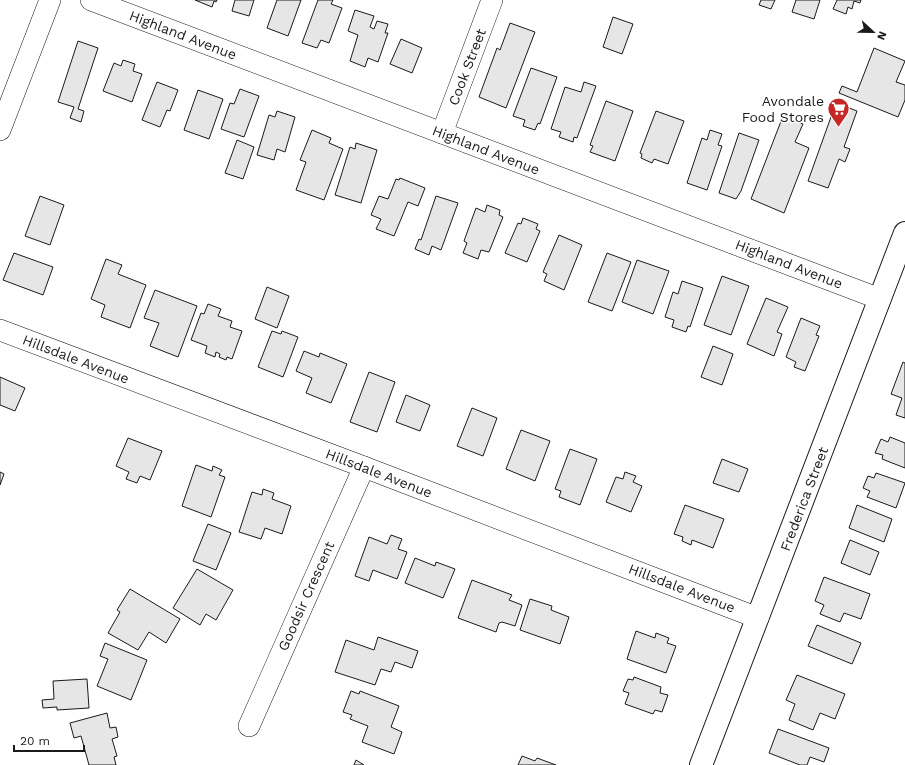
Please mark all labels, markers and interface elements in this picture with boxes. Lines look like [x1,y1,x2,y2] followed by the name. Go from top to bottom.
[127,7,239,63] street label: Highland Avenue
[853,12,893,52] north arrow
[445,26,489,108] street label: Cook Street
[874,29,889,42] text: N
[742,93,824,125] place label: Avondale Food Stores
[826,96,852,129] supermarket icon: Avondale Food Stores
[430,122,542,178] street label: Highland Avenue
[733,236,845,292] street label: Highland Avenue
[21,331,131,387] street label: Hillsdale Avenue
[324,445,434,501] street label: Hillsdale Avenue
[777,445,831,553] street label: Frederica Street
[275,539,337,653] street label: Goodsir Crescent
[627,560,737,616] street label: Hillsdale Avenue
[14,727,84,753] scale bar
[20,734,50,748] text: 20 m

